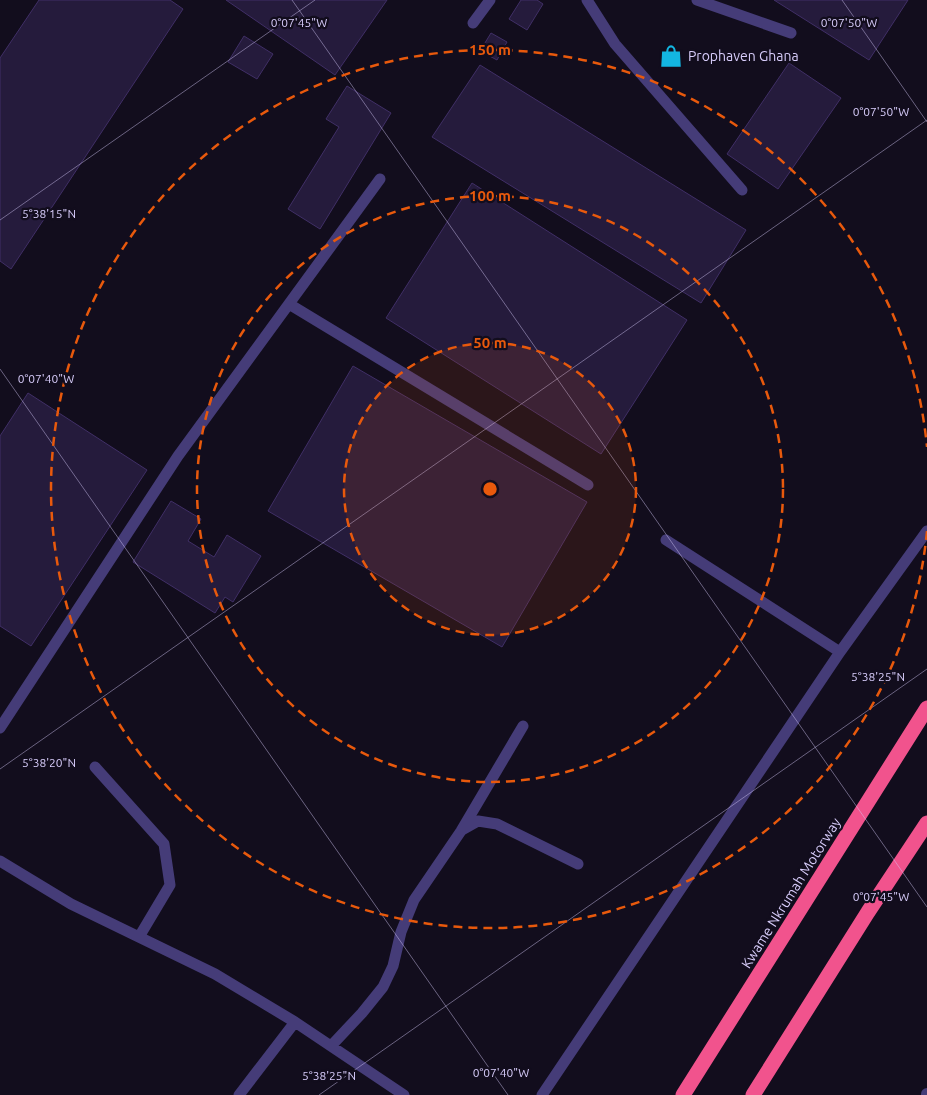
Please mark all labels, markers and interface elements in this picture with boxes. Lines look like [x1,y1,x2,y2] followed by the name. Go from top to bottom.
[271,16,327,29] text: 0°07'45"W
[821,16,877,29] text: 0°07'50"W
[469,41,511,58] text: 150 m
[658,43,684,69] shop icon: Prophaven Ghana
[688,48,799,64] place label: Prophaven Ghana
[853,105,909,118] text: 0°07'50"W
[469,187,511,204] text: 100 m
[22,207,76,220] text: 5°38'15"N
[473,334,507,351] text: 50 m
[18,372,74,385] text: 0°07'40"W
[481,480,499,498] centre of rings
[851,670,905,683] text: 5°38'25"N
[22,756,76,769] text: 5°38'20"N
[738,815,844,971] street label: Kwame Nkrumah Motorway
[853,890,909,903] text: 0°07'45"W
[473,1066,529,1079] text: 0°07'40"W
[302,1069,356,1082] text: 5°38'25"N

